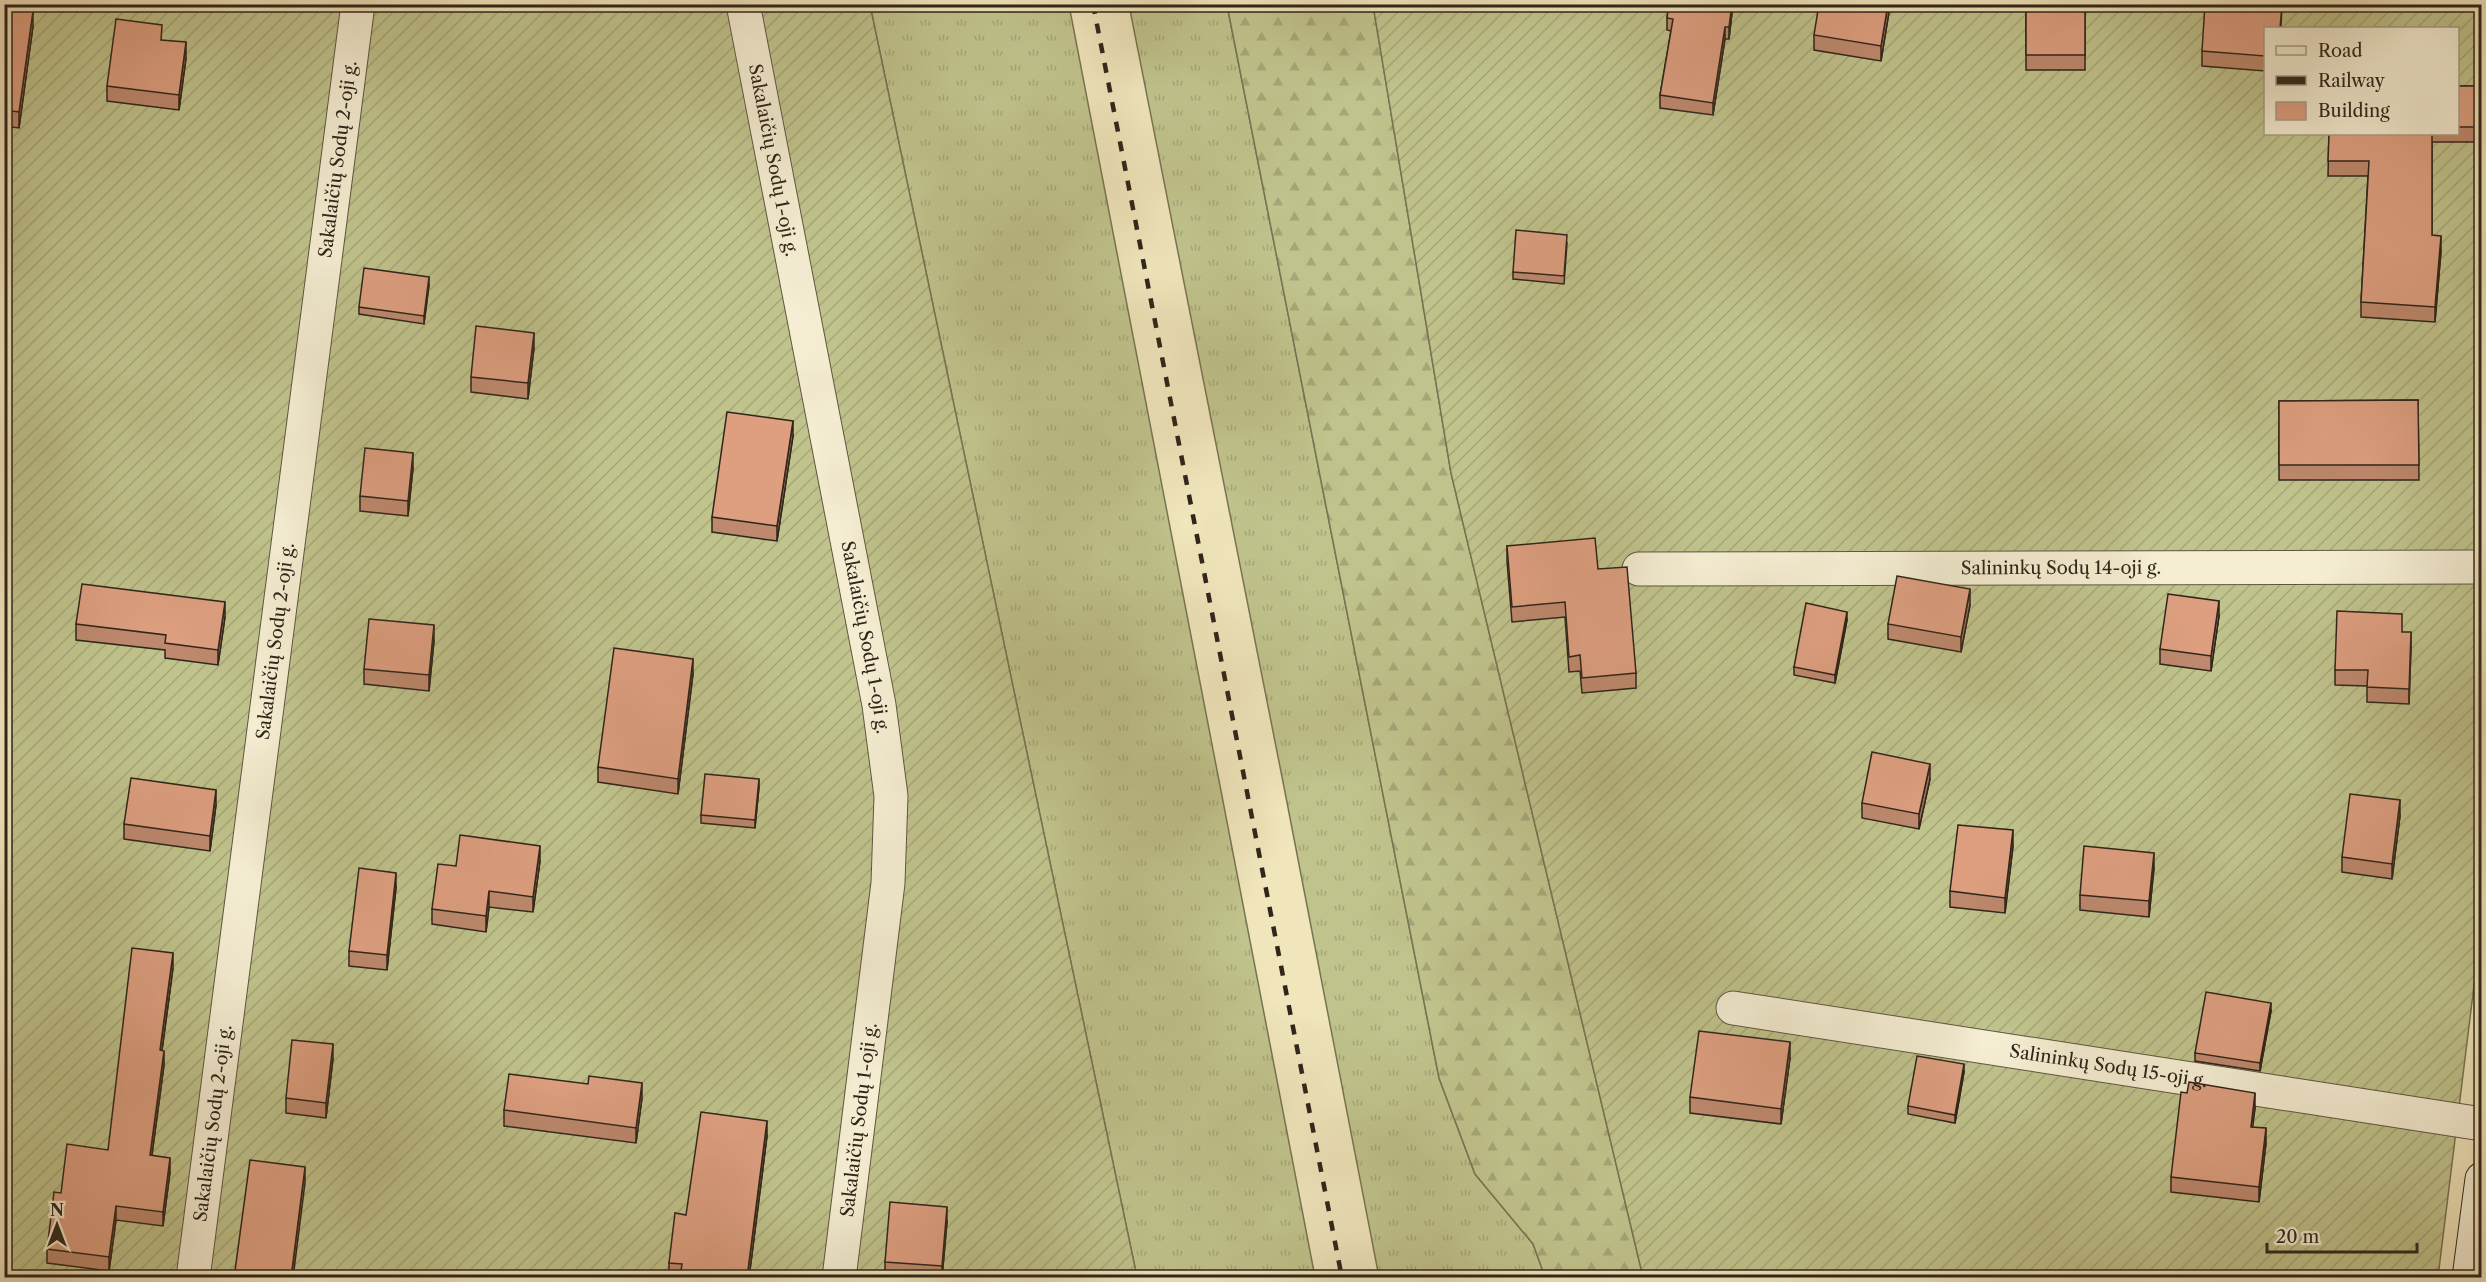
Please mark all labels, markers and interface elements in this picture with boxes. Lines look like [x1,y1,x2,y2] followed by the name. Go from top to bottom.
[2264,27,2459,135] legend
[2318,40,2363,62] text: Road
[314,59,362,259] street label: Sakalaičių Sodų 2-oji g.
[744,62,803,258] street label: Sakalaičių Sodų 1-oji g.
[2318,70,2386,92] text: Railway
[2318,100,2390,122] text: Building
[836,539,894,735] street label: Sakalaičių Sodų 1-oji g.
[252,541,299,741] street label: Sakalaičių Sodų 2-oji g.
[1961,557,2161,579] street label: Salininkų Sodų 14-oji g.
[836,1022,882,1218] street label: Sakalaičių Sodų 1-oji g.
[189,1023,237,1223] street label: Sakalaičių Sodų 2-oji g.
[2008,1040,2209,1092] street label: Salininkų Sodų 15-oji g.
[27,1195,87,1255] north arrow
[50,1200,64,1220] text: N
[2267,1216,2417,1254] scale bar
[2276,1226,2320,1248] text: 20 m

